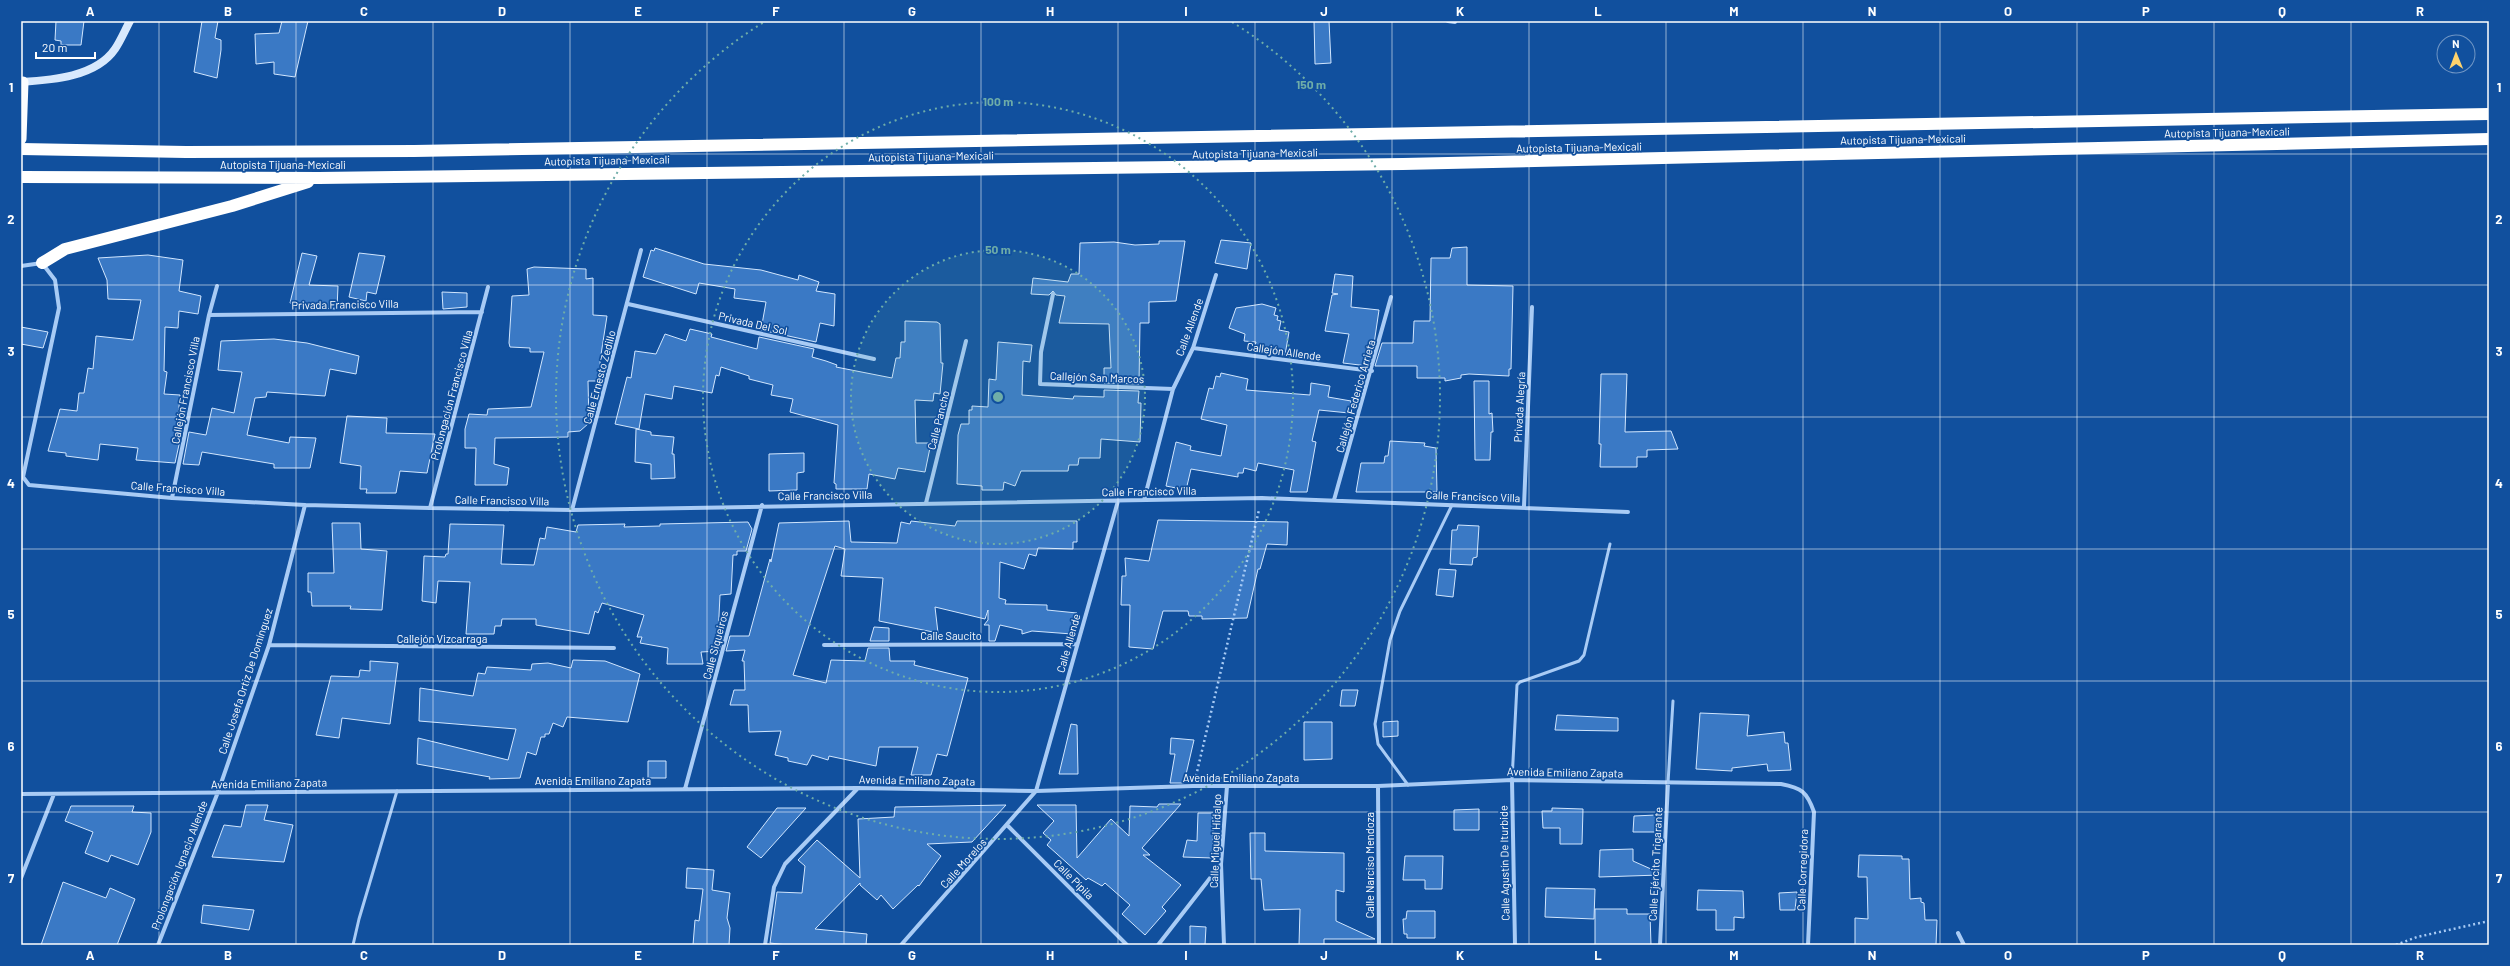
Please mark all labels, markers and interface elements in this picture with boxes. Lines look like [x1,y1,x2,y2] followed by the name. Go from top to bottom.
[86,3,95,19] text: A
[224,3,232,19] text: B
[360,3,368,19] text: C
[498,3,506,19] text: D
[634,3,642,19] text: E
[772,3,780,19] text: F
[908,3,916,19] text: G
[1046,3,1054,19] text: H
[1184,3,1188,19] text: I
[1320,3,1328,19] text: J
[1456,3,1464,19] text: K
[1594,3,1602,19] text: L
[1729,3,1739,19] text: M
[1868,3,1876,19] text: N
[2004,3,2012,19] text: O
[2142,3,2150,19] text: P
[2278,3,2286,19] text: Q
[2416,3,2424,19] text: R
[36,34,95,60] scale bar
[2436,34,2476,74] north arrow
[2452,37,2460,50] text: N
[42,40,68,54] text: 20 m
[1296,77,1326,91] text: 150 m
[9,79,13,95] text: 1
[2497,79,2501,95] text: 1
[983,94,1013,108] text: 100 m
[2164,124,2290,140] street label: Autopista Tijuana-Mexicali
[1840,131,1966,147] street label: Autopista Tijuana-Mexicali
[1516,139,1642,155] street label: Autopista Tijuana-Mexicali
[1192,145,1318,161] street label: Autopista Tijuana-Mexicali
[868,148,994,164] street label: Autopista Tijuana-Mexicali
[544,152,670,168] street label: Autopista Tijuana-Mexicali
[220,158,346,171] street label: Autopista Tijuana-Mexicali
[7,211,15,227] text: 2
[2495,211,2503,227] text: 2
[985,242,1011,256] text: 50 m
[1173,296,1206,358] street label: Calle Allende
[291,297,399,311] street label: Privada Francisco Villa
[717,309,789,337] street label: Privada Del Sol
[427,329,475,461] street label: Prolongación Francisco Villa
[580,329,618,425] street label: Calle Ernesto Zedillo
[168,335,202,445] street label: Callejón Francisco Villa
[1333,338,1377,454] street label: Callejón Federico Arrieta
[1246,339,1322,363] street label: Callejón Allende
[7,343,15,359] text: 3
[2495,343,2503,359] text: 3
[1050,369,1144,385] street label: Callejón San Marcos
[1511,371,1527,443] street label: Privada Alegría
[924,389,952,451] street label: Calle Pancho
[991,390,1005,404] centre of rings
[7,475,15,491] text: 4
[2495,475,2503,491] text: 4
[130,478,226,498] street label: Calle Francisco Villa
[1102,484,1196,498] street label: Calle Francisco Villa
[778,488,872,502] street label: Calle Francisco Villa
[1426,488,1520,504] street label: Calle Francisco Villa
[455,493,549,507] street label: Calle Francisco Villa
[7,606,15,622] text: 5
[215,606,275,756] street label: Calle Josefa Ortiz De Domínguez
[2495,606,2503,622] text: 5
[700,609,730,681] street label: Calle Siqueiros
[1053,612,1083,674] street label: Calle Allende
[920,629,982,642] street label: Calle Saucito
[397,632,487,645] street label: Callejón Vizcarraga
[8,738,15,754] text: 6
[2496,738,2503,754] text: 6
[1507,764,1623,780] street label: Avenida Emiliano Zapata
[1183,771,1299,784] street label: Avenida Emiliano Zapata
[859,772,975,788] street label: Avenida Emiliano Zapata
[535,774,651,787] street label: Avenida Emiliano Zapata
[211,775,327,791] street label: Avenida Emiliano Zapata
[1207,794,1223,888] street label: Calle Miguel Hidalgo
[148,798,210,931] street label: Prolongación Ignacio Allende
[1496,805,1512,921] street label: Calle Agustín De Iturbide
[1646,806,1664,921] street label: Calle Ejército Trigarante
[1363,812,1376,918] street label: Calle Narciso Mendoza
[1794,829,1810,911] street label: Calle Corregidora
[937,835,989,891] street label: Calle Morelos
[1051,856,1097,902] street label: Calle Pípila
[8,870,15,886] text: 7
[2496,870,2503,886] text: 7
[86,947,95,963] text: A
[224,947,232,963] text: B
[360,947,368,963] text: C
[498,947,506,963] text: D
[634,947,642,963] text: E
[772,947,780,963] text: F
[908,947,916,963] text: G
[1046,947,1054,963] text: H
[1184,947,1188,963] text: I
[1320,947,1328,963] text: J
[1456,947,1464,963] text: K
[1594,947,1602,963] text: L
[1729,947,1739,963] text: M
[1868,947,1876,963] text: N
[2004,947,2012,963] text: O
[2142,947,2150,963] text: P
[2278,947,2286,963] text: Q
[2416,947,2424,963] text: R

